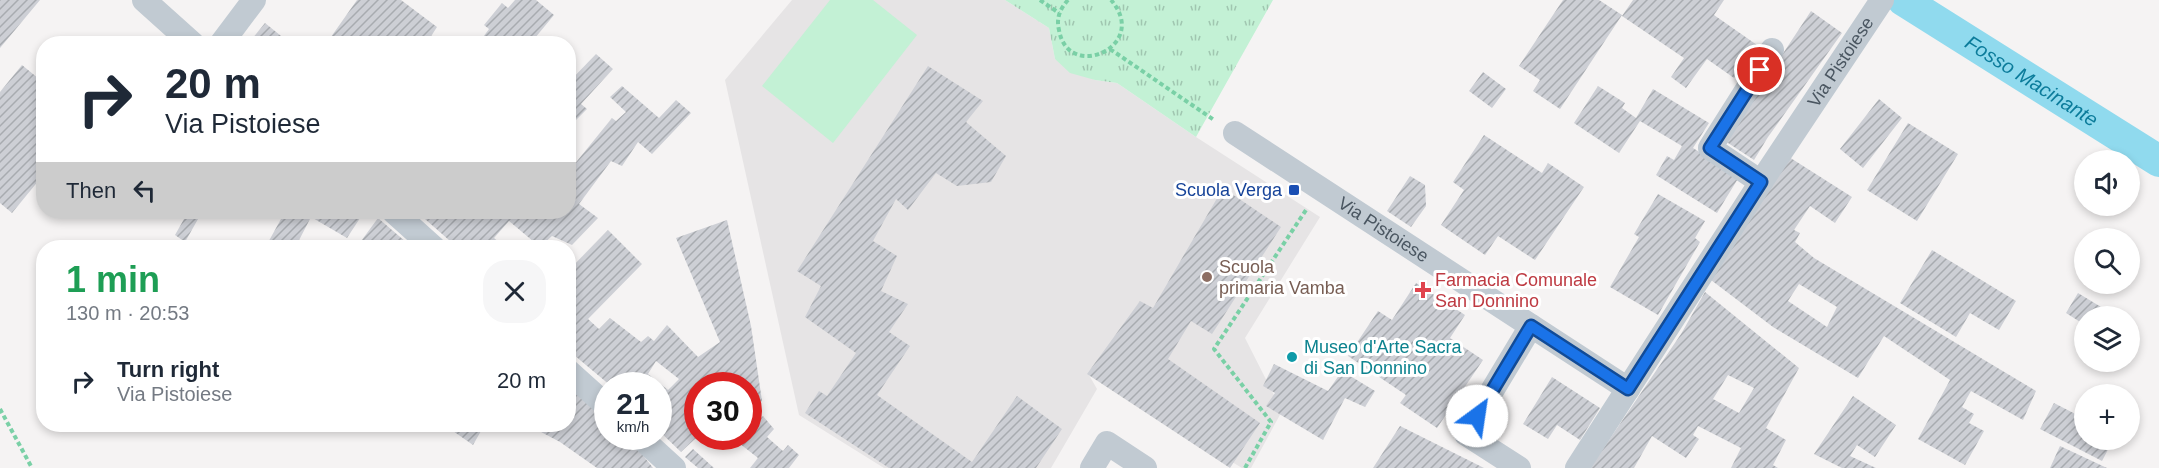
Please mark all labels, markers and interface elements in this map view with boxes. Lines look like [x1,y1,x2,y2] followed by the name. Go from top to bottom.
[1804,13,1878,111] street label: Via Pistoiese
[1961,31,2102,131] water label: Fosso Macinante
[1734,44,1785,95] pin
[1743,53,1776,86] icon: arrive
[66,60,144,138] icon: right
[165,60,261,107] text: 20 m
[165,109,321,139] text: Via Pistoiese
[2074,150,2140,450] map controls
[2074,150,2140,216] button: sound
[128,174,161,207] icon: left
[66,178,116,203] text: Then
[1175,180,1283,200] place label: Scuola Verga
[1287,183,1301,197] marker: Scuola Verga
[1334,193,1432,266] street label: Via Pistoiese
[2074,228,2140,294] button: search
[1219,257,1346,298] place label: Scuola primaria Vamba
[66,259,160,300] text: 1 min
[483,260,546,323] button: close
[1200,270,1214,284] marker: Scuola primaria Vamba
[1435,270,1597,311] place label: Farmacia Comunale San Donnino
[1416,283,1430,297] marker: Farmacia Comunale San Donnino
[66,302,189,324] text: 130 m · 20:53
[2074,306,2140,372] button: layers
[1304,337,1462,378] place label: Museo d'Arte Sacra di San Donnino
[1285,350,1299,364] marker: Museo d'Arte Sacra di San Donnino
[117,357,219,382] text: Turn right
[66,365,99,398] icon: right
[497,368,546,393] text: 20 m
[684,372,762,450] speed limit sign: 30
[117,383,232,405] text: Via Pistoiese
[1445,384,1509,448] position arrow
[2074,384,2140,450] button: +
[616,387,650,420] text: 21
[617,418,649,435] text: km/h

